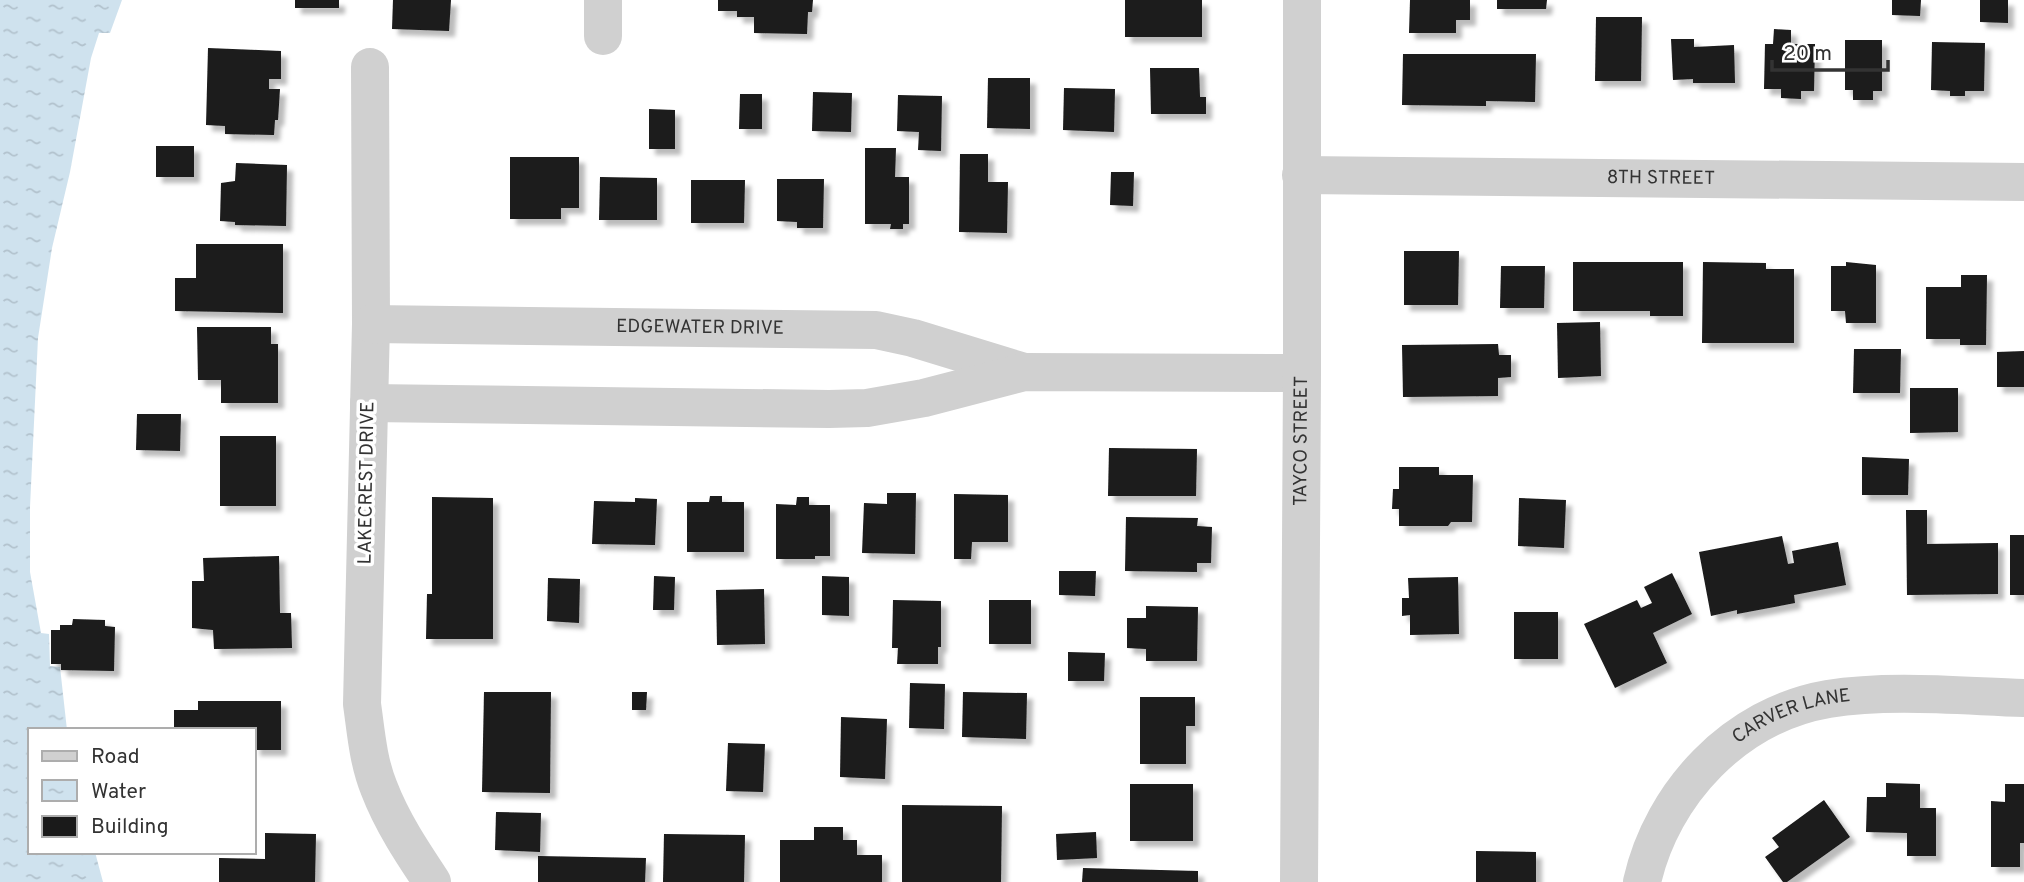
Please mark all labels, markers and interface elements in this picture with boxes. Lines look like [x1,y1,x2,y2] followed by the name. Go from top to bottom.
[1772,28,1888,72] scale bar
[1783,41,1832,68] text: 20 m
[1607,166,1715,191] street label: 8TH STREET
[616,315,784,341] street label: EDGEWATER DRIVE
[1289,376,1314,506] street label: TAYCO STREET
[354,401,380,565] street label: LAKECREST DRIVE
[1728,684,1852,749] street label: CARVER LANE
[28,728,256,854] legend
[91,744,140,771] text: Road
[91,779,146,806] text: Water
[91,814,169,841] text: Building

